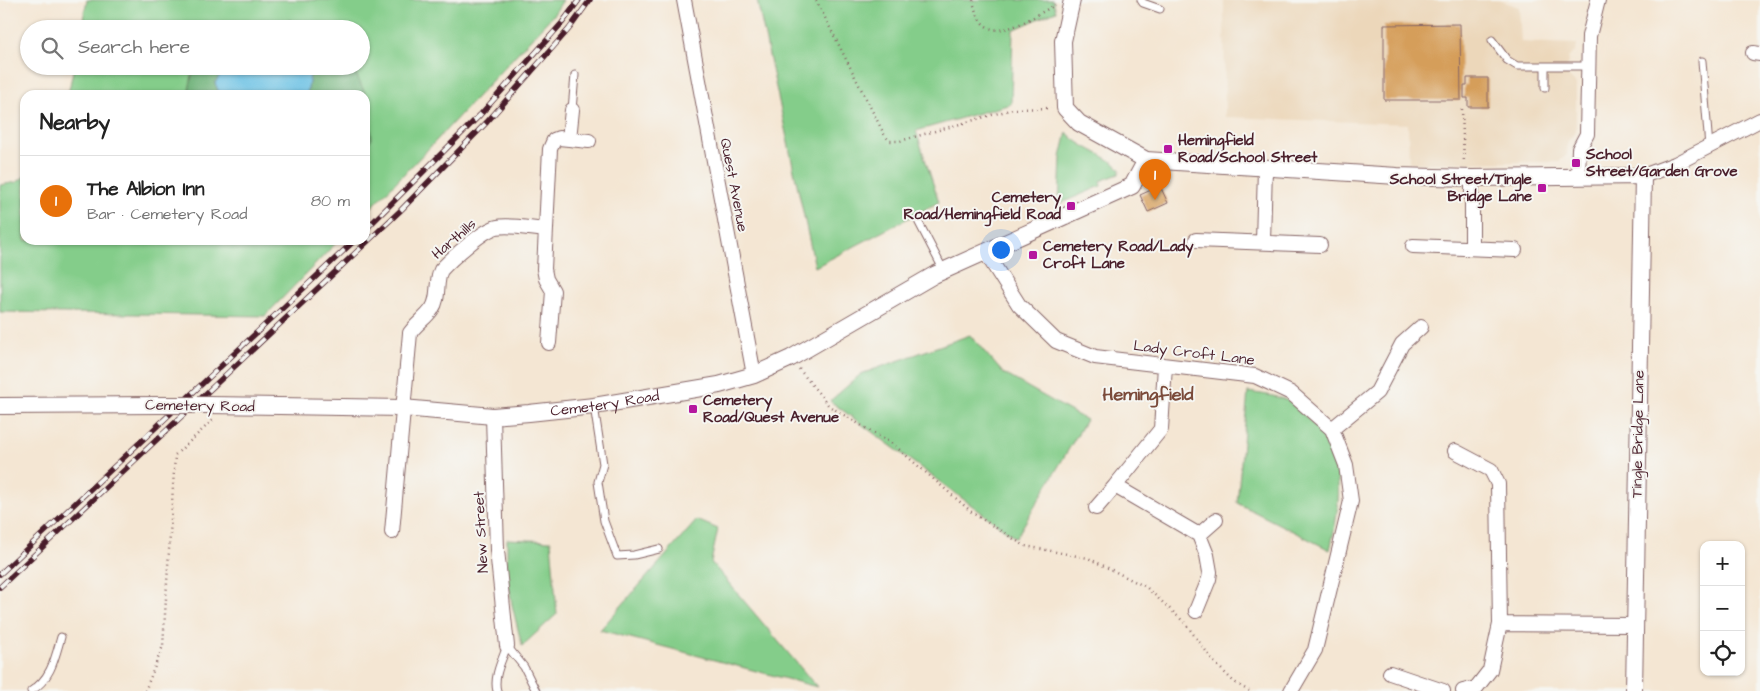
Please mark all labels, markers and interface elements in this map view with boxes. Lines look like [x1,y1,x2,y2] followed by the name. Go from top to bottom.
[20,20,370,75] search box
[38,34,66,62] icon: search
[78,34,190,61] text: Search here
[40,108,110,137] text: Nearby
[1178,130,1318,168] place label: Hemingfield Road/School Street
[715,136,753,234] street label: Quest Avenue
[1162,143,1174,155] marker: Hemingfield Road/School Street
[1585,144,1738,182] place label: School Street/Garden Grove
[1570,157,1582,169] marker: School Street/Garden Grove
[1139,159,1171,200] pin: 1
[1389,169,1532,209] place label: School Street/Tingle Bridge Lane
[87,176,205,203] text: The Albion Inn
[1536,182,1548,194] marker: School Street/Tingle Bridge Lane
[904,187,1062,227] place label: Cemetery Road/Hemingfield Road
[55,190,57,212] text: 1
[311,190,350,212] text: 80 m
[1065,200,1077,212] marker: Cemetery Road/Hemingfield Road
[87,203,247,225] text: Bar · Cemetery Road
[427,213,481,264] street label: Harthills
[1043,236,1194,274] place label: Cemetery Road/Lady Croft Lane
[988,237,1014,263] your location
[1027,249,1039,261] marker: Cemetery Road/Lady Croft Lane
[1132,335,1256,372] street label: Lady Croft Lane
[1626,370,1651,498] street label: Tingle Bridge Lane
[1103,382,1194,408] district label: Hemingfield
[549,385,661,421] street label: Cemetery Road
[703,390,839,428] place label: Cemetery Road/Quest Avenue
[145,395,255,418] street label: Cemetery Road
[687,403,699,415] marker: Cemetery Road/Quest Avenue
[468,491,494,573] street label: New Street
[1700,541,1745,676] map controls
[1700,541,1745,586] button: +
[1700,586,1745,631] button: −
[1700,631,1745,676] button: locate

